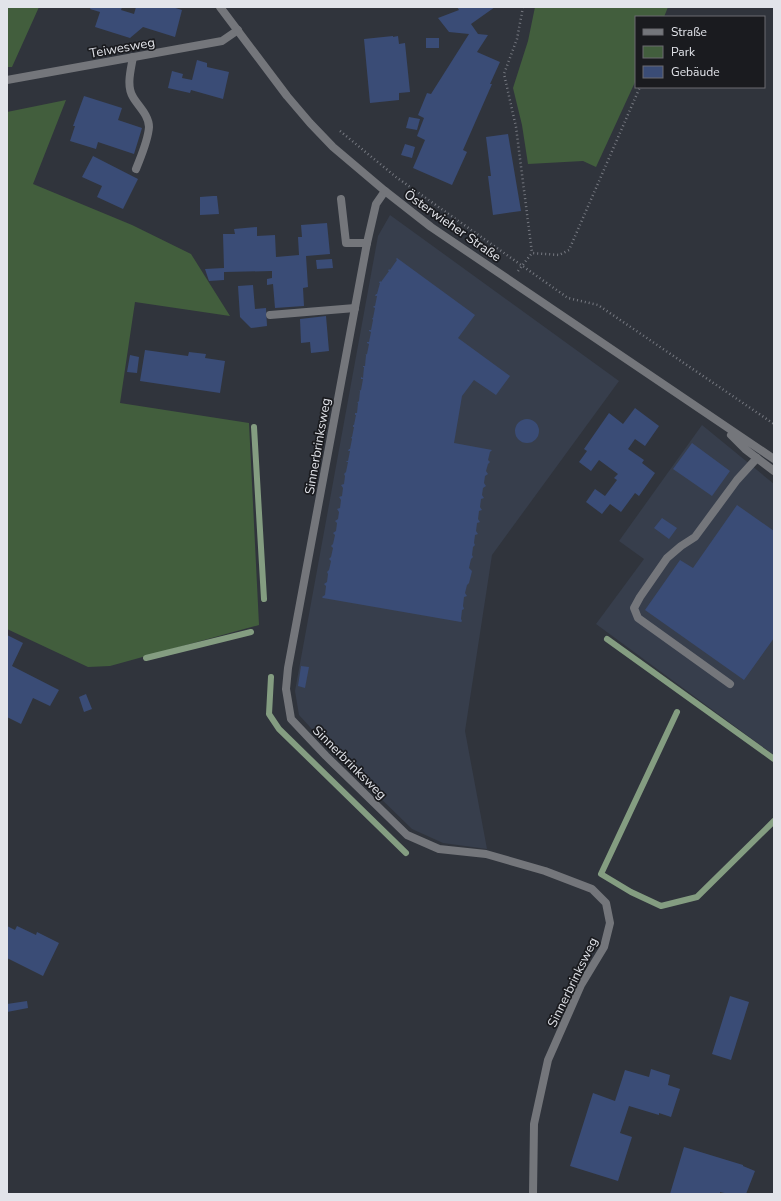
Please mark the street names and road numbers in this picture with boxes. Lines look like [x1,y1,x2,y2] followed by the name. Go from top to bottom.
[88,33,156,63] street label: Teiwesweg
[400,185,505,266] street label: Österwieher Straße
[301,396,335,496] street label: Sinnerbrinksweg
[308,722,390,804] street label: Sinnerbrinksweg
[543,935,602,1030] street label: Sinnerbrinksweg

